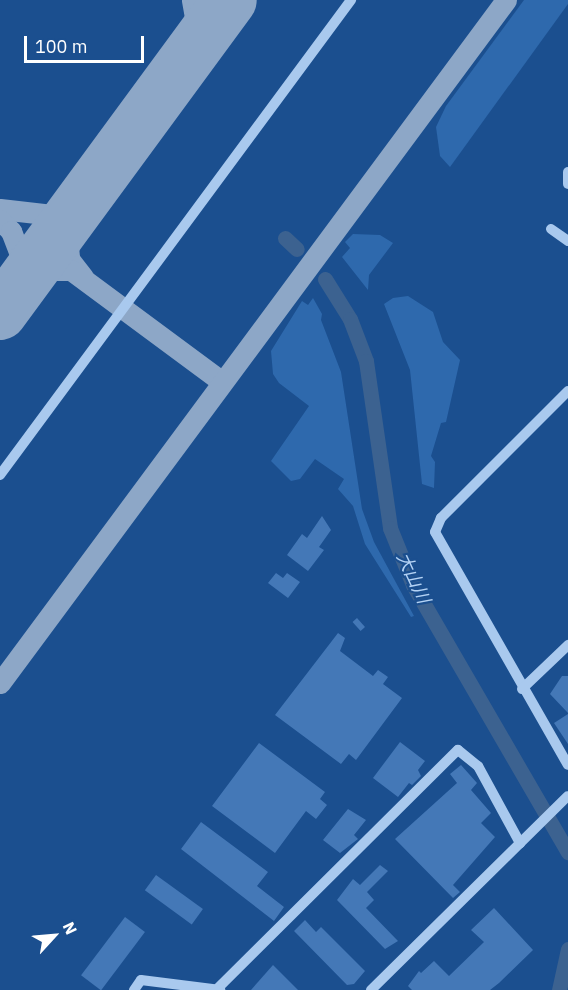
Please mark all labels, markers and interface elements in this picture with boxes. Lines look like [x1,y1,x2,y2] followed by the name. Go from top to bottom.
[27,24,147,62] scale bar
[35,35,87,58] text: 100 m
[392,549,434,607] water label: 大山川
[24,906,84,966] north arrow
[59,919,82,938] text: N

